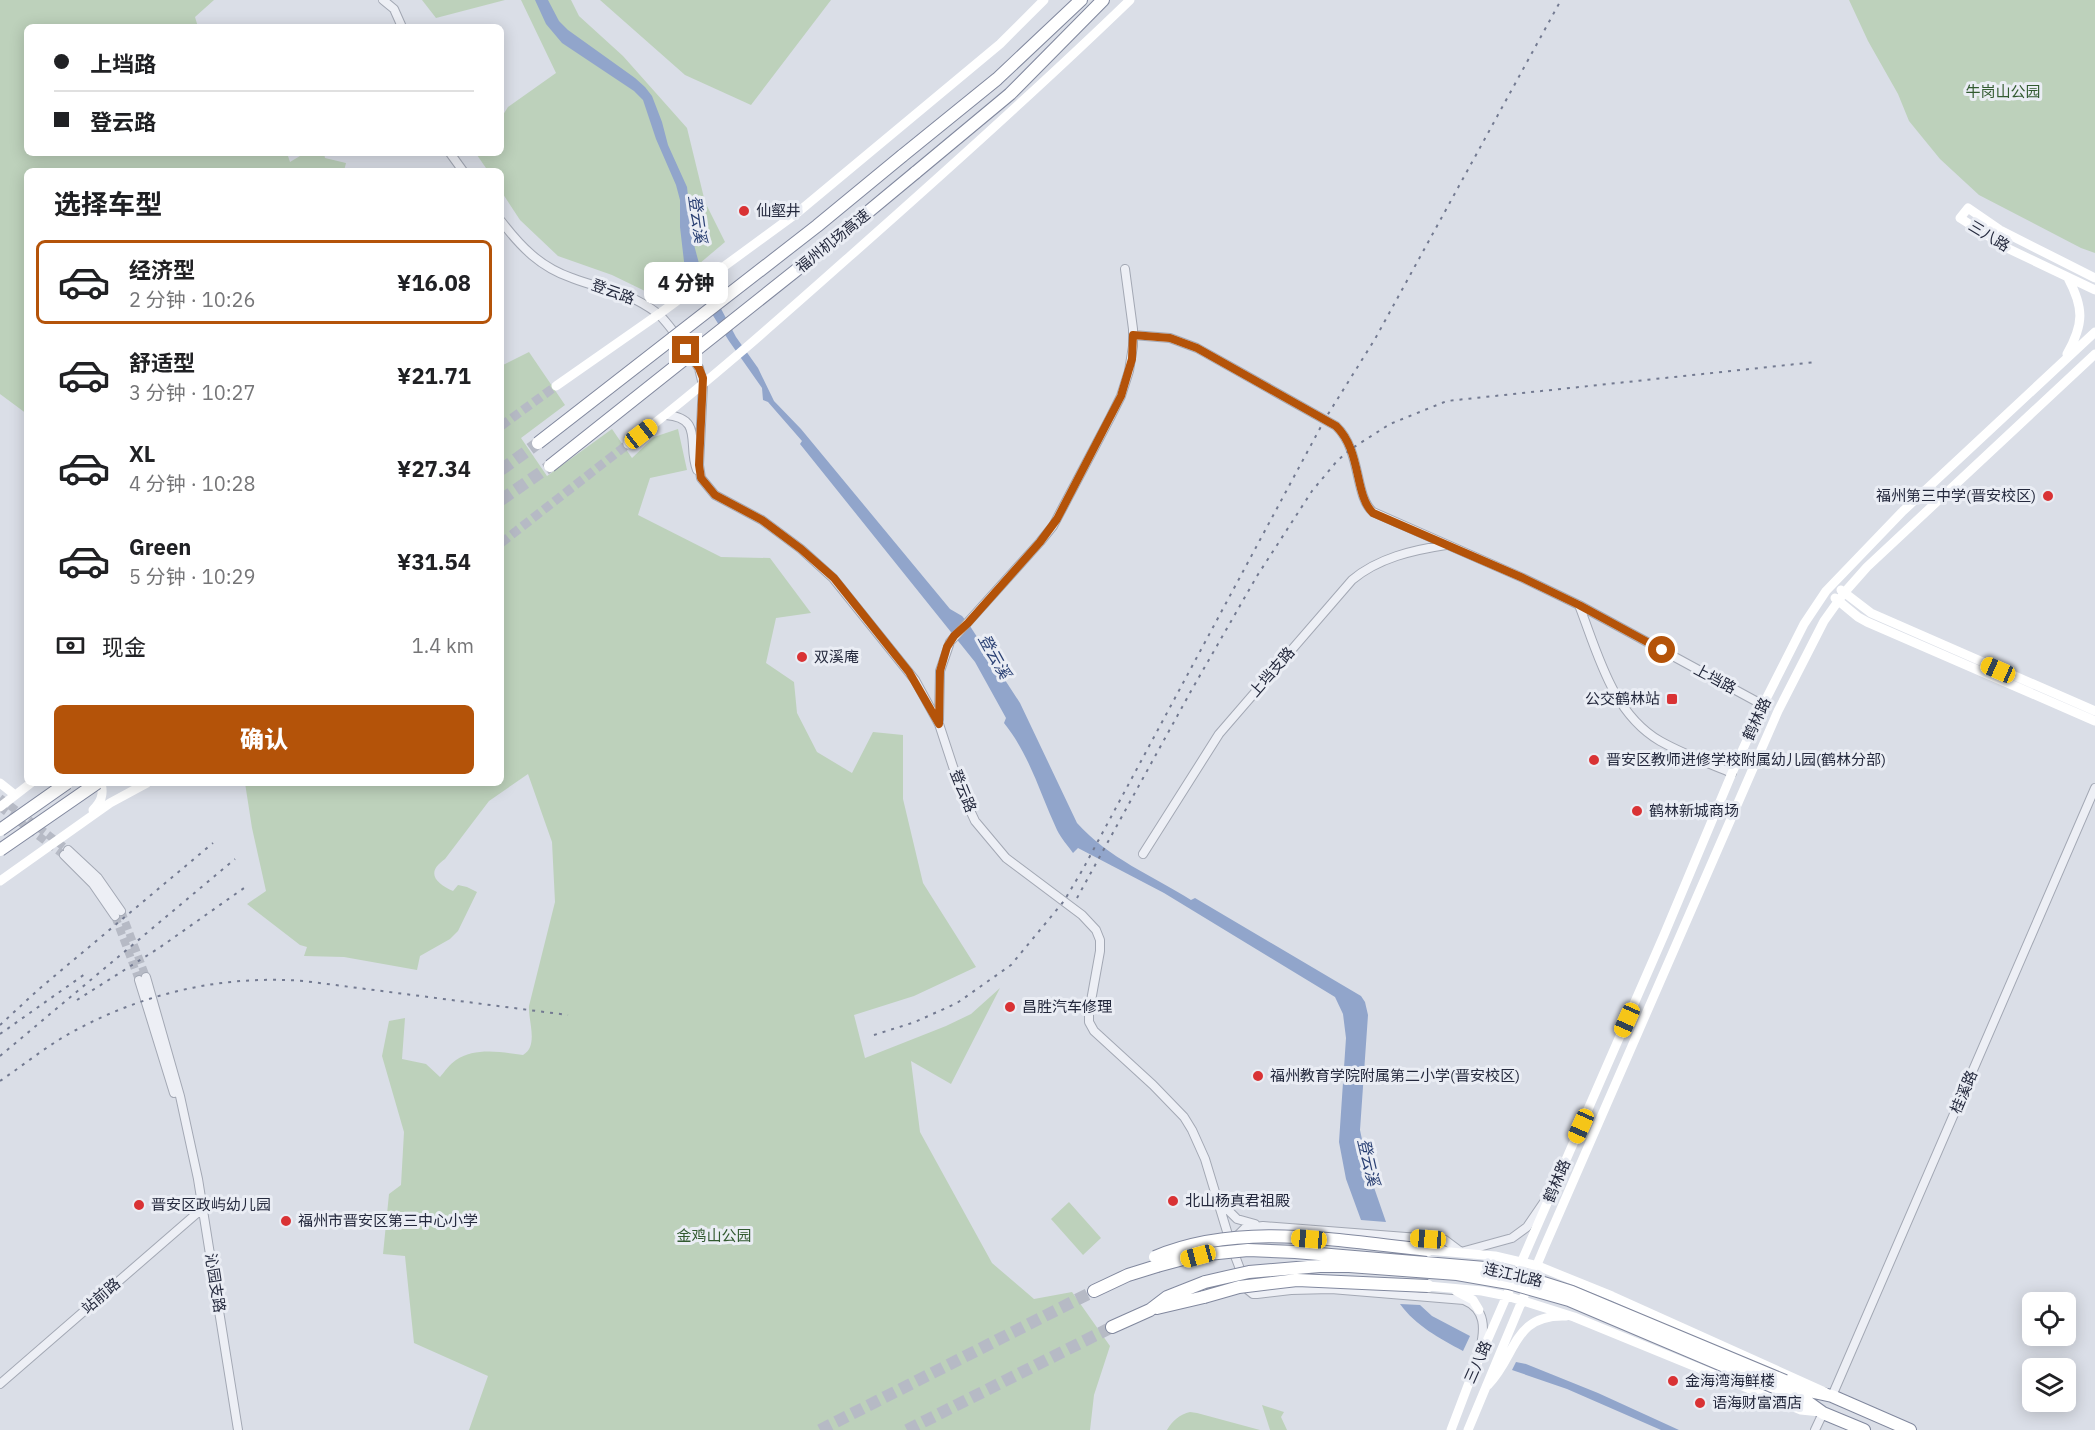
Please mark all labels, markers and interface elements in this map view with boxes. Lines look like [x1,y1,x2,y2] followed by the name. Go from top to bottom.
[90,49,156,78] text: 上垱路
[1965,82,2041,101] park label: 牛岗山公园
[90,107,156,136] text: 登云路
[54,186,162,221] text: 选择车型
[685,194,712,246] water label: 登云溪
[756,201,801,220] place label: 仙壑井
[737,204,751,218] marker: 仙壑井
[792,205,874,276] street label: 福州机场高速
[1965,216,2013,255] street label: 三八路
[57,255,111,309] icon: car
[129,255,195,284] text: 经济型
[644,263,728,305] callout: 4 分钟
[397,268,471,297] text: ¥16.08
[658,269,714,296] text: 4 分钟
[589,275,638,308] street label: 登云路
[129,286,256,313] text: 2 分钟 · 10:26
[672,336,699,363] route end
[57,348,111,402] icon: car
[129,348,195,377] text: 舒适型
[397,361,471,390] text: ¥21.71
[129,379,256,406] text: 3 分钟 · 10:27
[621,416,661,452] car
[129,439,155,468] text: XL
[57,441,111,495] icon: car
[397,454,471,483] text: ¥27.34
[129,470,256,497] text: 4 分钟 · 10:28
[1876,486,2036,505] place label: 福州第三中学(晋安校区)
[2041,489,2055,503] marker: 福州第三中学(晋安校区)
[129,532,191,561] text: Green
[57,534,111,588] icon: car
[397,547,471,576] text: ¥31.54
[129,563,256,590] text: 5 分钟 · 10:29
[54,629,87,662] icon: cash
[975,630,1016,684] water label: 登云溪
[102,632,146,661] text: 现金
[412,632,474,659] text: 1.4 km
[1648,636,1675,663] route start
[1245,643,1298,701] street label: 上垱支路
[814,647,859,666] place label: 双溪庵
[795,650,809,664] marker: 双溪庵
[1978,654,2018,686] car
[1691,660,1740,698] street label: 上垱路
[1585,689,1660,708] place label: 公交鹤林站
[1665,692,1679,706] marker: 公交鹤林站
[1738,694,1775,743] street label: 鹤林路
[54,705,474,774] button: 确认
[1606,750,1886,769] place label: 晋安区教师进修学校附属幼儿园(鹤林分部)
[1587,753,1601,767] marker: 晋安区教师进修学校附属幼儿园(鹤林分部)
[946,766,981,815] street label: 登云路
[1649,801,1739,820] place label: 鹤林新城商场
[1630,804,1644,818] marker: 鹤林新城商场
[1022,997,1112,1016] place label: 昌胜汽车修理
[1003,1000,1017,1014] marker: 昌胜汽车修理
[1611,1000,1643,1040] car
[1270,1066,1520,1085] place label: 福州教育学院附属第二小学(晋安校区)
[1946,1067,1981,1116] street label: 桂溪路
[1251,1069,1265,1083] marker: 福州教育学院附属第二小学(晋安校区)
[1565,1106,1597,1146] car
[1354,1136,1385,1190] water label: 登云溪
[1539,1156,1574,1205] street label: 鹤林路
[1185,1191,1290,1210] place label: 北山杨真君祖殿
[1166,1194,1180,1208] marker: 北山杨真君祖殿
[151,1195,271,1214] place label: 晋安区政屿幼儿园
[132,1198,146,1212] marker: 晋安区政屿幼儿园
[298,1211,478,1230] place label: 福州市晋安区第三中心小学
[279,1214,293,1228] marker: 福州市晋安区第三中心小学
[676,1226,752,1245] park label: 金鸡山公园
[1290,1228,1328,1250] car
[1409,1229,1447,1249] car
[1178,1243,1218,1269] car
[201,1252,230,1314] street label: 沁园支路
[1482,1259,1544,1291] street label: 连江北路
[77,1274,124,1318] street label: 站前路
[2022,1292,2076,1412] map controls
[2022,1292,2076,1346] button: locate
[1460,1337,1495,1386] street label: 三八路
[2022,1358,2076,1412] button: layers
[1685,1371,1775,1390] place label: 金海湾海鲜楼
[1666,1374,1680,1388] marker: 金海湾海鲜楼
[1712,1393,1802,1412] place label: 语海财富酒店
[1693,1396,1707,1410] marker: 语海财富酒店

